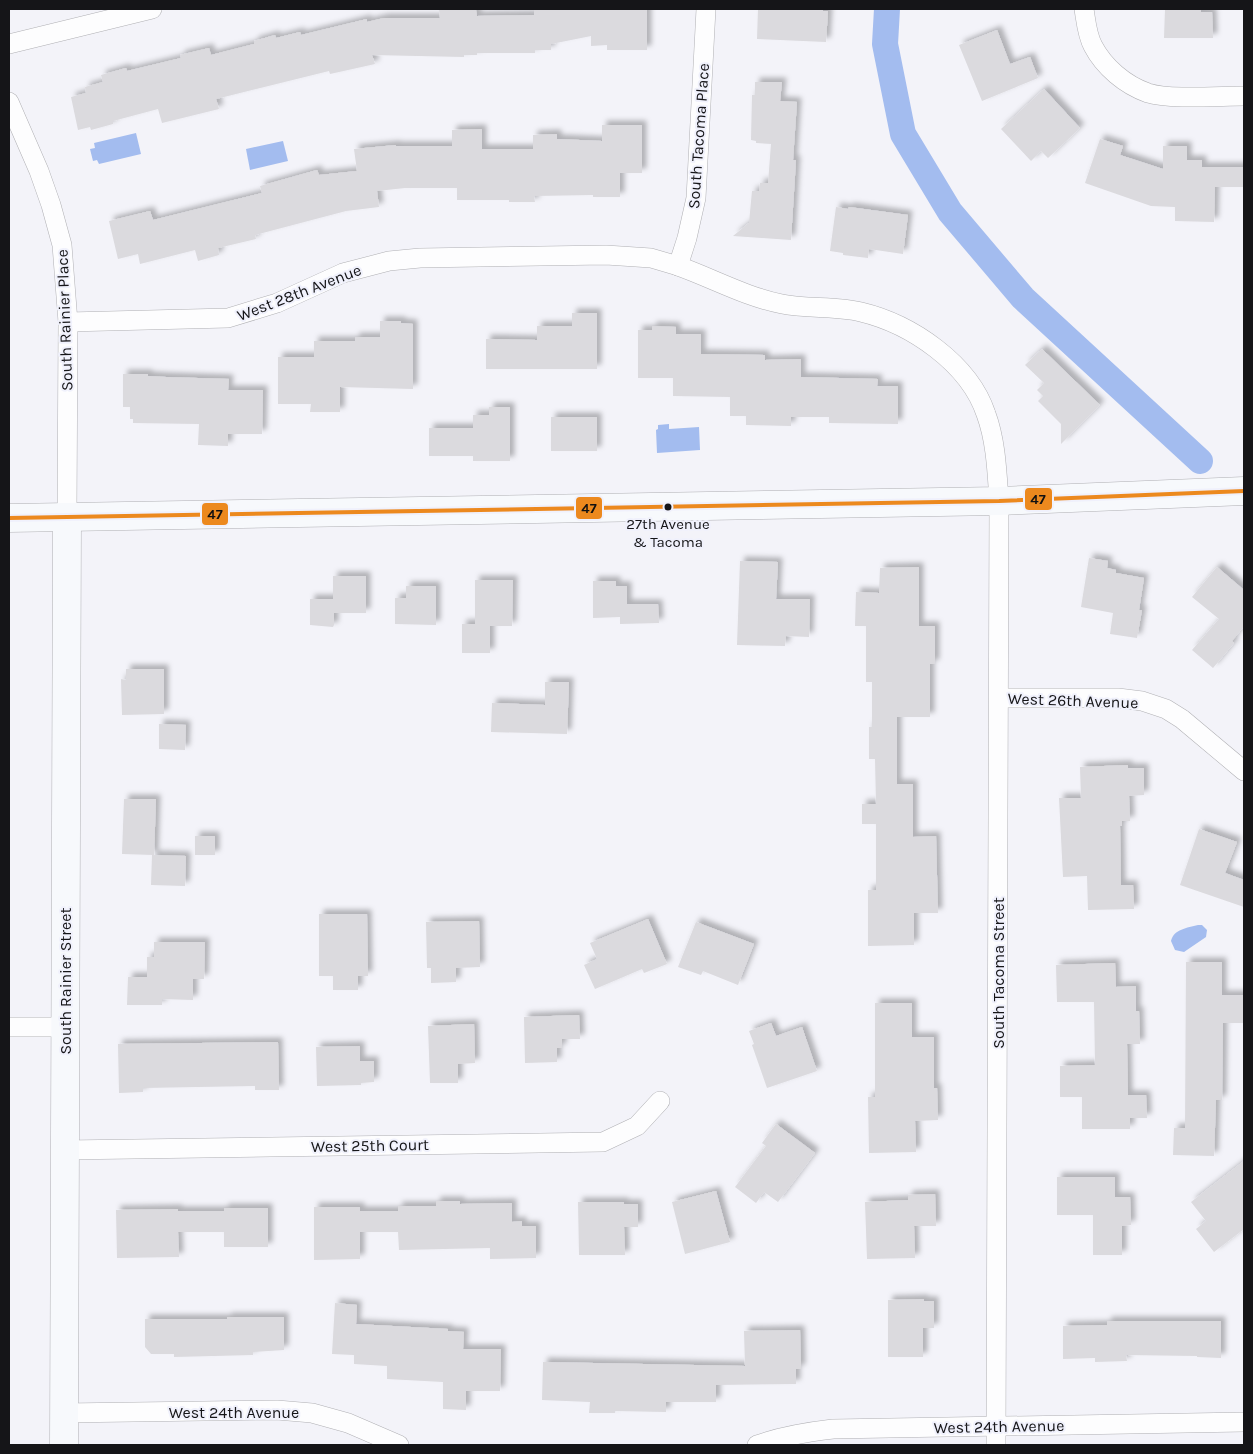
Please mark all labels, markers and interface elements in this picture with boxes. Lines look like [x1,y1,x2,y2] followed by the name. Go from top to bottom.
[684,62,713,210] street label: South Tacoma Place
[53,249,76,391] street label: South Rainier Place
[234,260,364,325] street label: West 28th Avenue
[1024,487,1053,511] line badge: 47
[1030,491,1046,508] text: 47
[575,496,603,520] line badge: 47
[581,500,597,517] text: 47
[201,502,229,526] line badge: 47
[663,502,673,512] marker: 27th Avenue & Tacoma
[207,506,223,523] text: 47
[626,515,710,551] place label: 27th Avenue & Tacoma
[1007,689,1139,712] street label: West 26th Avenue
[989,897,1008,1049] street label: South Tacoma Street
[56,907,75,1055] street label: South Rainier Street
[311,1135,429,1156] street label: West 25th Court
[169,1403,299,1422] street label: West 24th Avenue
[934,1416,1064,1437] street label: West 24th Avenue

